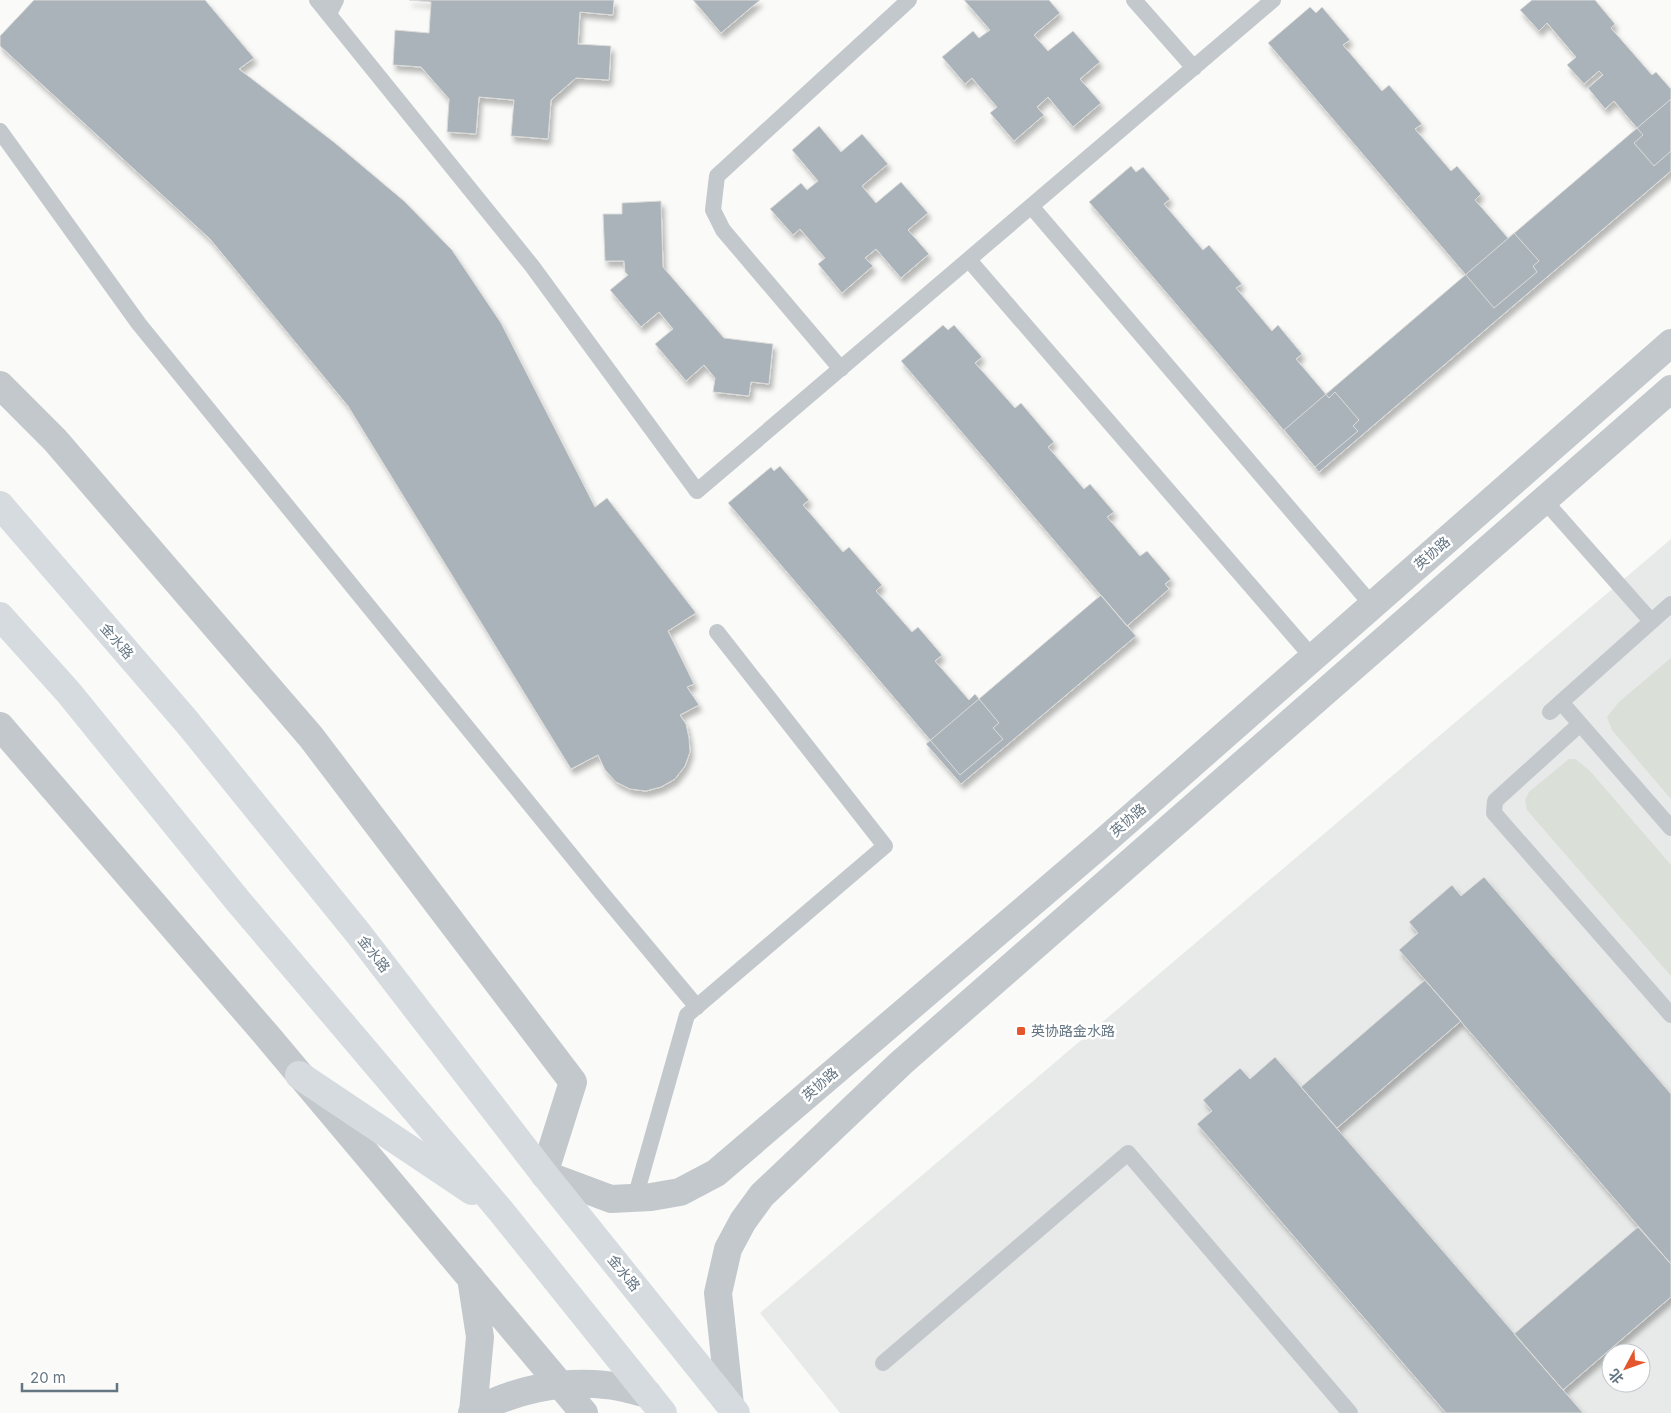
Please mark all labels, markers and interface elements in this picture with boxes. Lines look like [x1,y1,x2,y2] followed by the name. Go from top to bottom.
[1410,532,1453,573] street label: 英协路
[97,619,138,662] street label: 金水路
[1106,799,1149,840] street label: 英协路
[355,932,394,975] street label: 金水路
[1031,1022,1115,1039] place label: 英协路金水路
[1015,1025,1027,1037] marker: 英协路金水路
[798,1063,841,1104] street label: 英协路
[605,1251,644,1294] street label: 金水路
[1601,1343,1651,1393] north arrow
[22,1360,118,1392] scale bar
[1605,1366,1627,1388] text: 北
[30,1368,66,1387] text: 20 m

